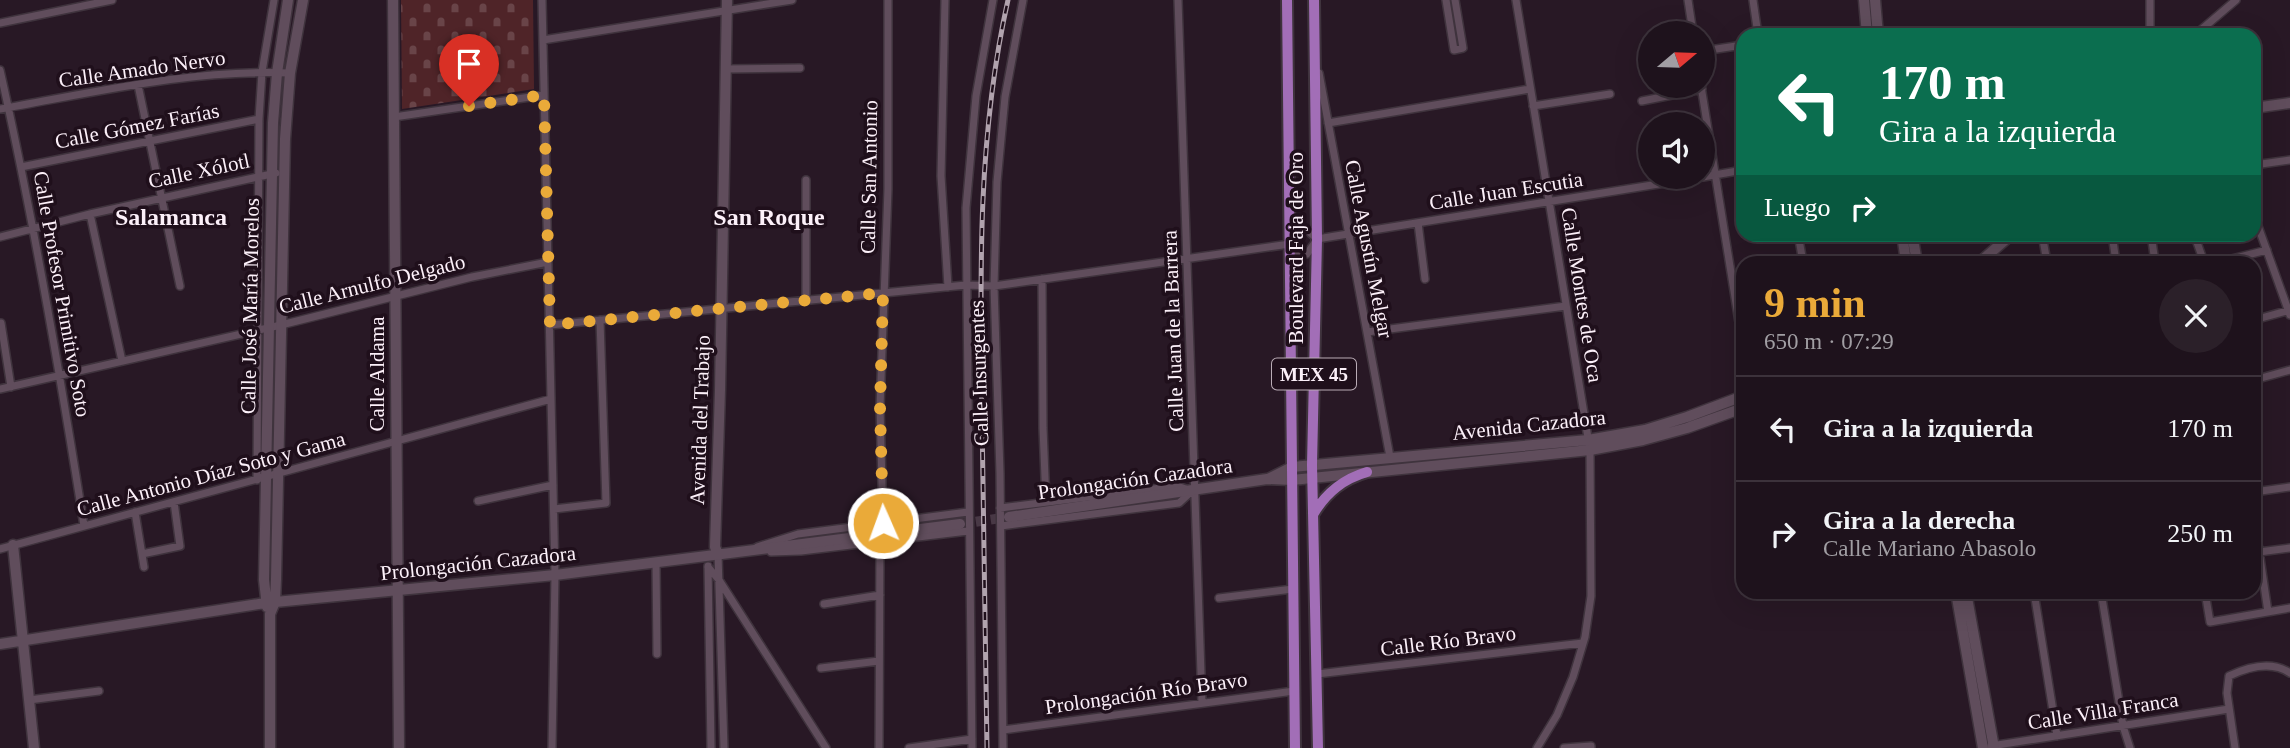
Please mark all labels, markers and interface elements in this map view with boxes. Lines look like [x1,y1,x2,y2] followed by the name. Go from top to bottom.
[1638,21,1715,98] north arrow
[1638,21,1715,189] map controls
[439,34,499,106] pin
[57,45,227,93] street label: Calle Amado Nervo
[450,45,488,83] icon: arrive
[1879,55,2006,110] text: 170 m
[1764,56,1855,147] icon: left
[53,98,221,154] street label: Calle Gómez Farías
[856,100,882,254] street label: Calle San Antonio
[1638,112,1715,189] button: sound
[1879,113,2116,149] text: Gira a la izquierda
[146,148,252,193] street label: Calle Xólotl
[1284,152,1308,344] street label: Boulevard Faja de Oro
[1340,158,1398,340] street label: Calle Agustín Melgar
[1428,167,1585,215] street label: Calle Juan Escutia
[29,169,95,419] street label: Calle Profesor Primitivo Soto
[1844,189,1882,227] icon: right
[1764,193,1830,222] text: Luego
[236,198,264,414] street label: Calle José María Morelos
[115,204,227,230] district label: Salamanca
[713,204,825,230] district label: San Roque
[1556,206,1608,385] street label: Calle Montes de Oca
[1157,229,1189,432] street label: Calle Juan de la Barrera
[276,249,468,319] street label: Calle Arnulfo Delgado
[2159,279,2233,353] button: close
[1764,280,1866,326] text: 9 min
[964,300,994,446] street label: Calle Insurgentes
[365,316,389,431] street label: Calle Aldama
[1764,329,1894,354] text: 650 m · 07:29
[685,335,715,505] street label: Avenida del Trabajo
[1272,358,1356,390] road number: MEX 45
[1451,405,1608,445] street label: Avenida Cazadora
[1764,410,1802,448] icon: left
[1823,414,2033,443] text: Gira a la izquierda
[2167,414,2233,443] text: 170 m
[74,426,349,521] street label: Calle Antonio Díaz Soto y Gama
[1036,453,1235,505] street label: Prolongación Cazadora
[846,486,920,560] position arrow
[1823,506,2015,535] text: Gira a la derecha
[1764,515,1802,553] icon: right
[2167,519,2233,548] text: 250 m
[1823,536,2036,561] text: Calle Mariano Abasolo
[379,541,578,585] street label: Prolongación Cazadora
[1379,621,1517,661] street label: Calle Río Bravo
[1043,667,1249,719] street label: Prolongación Río Bravo
[2026,687,2181,735] street label: Calle Villa Franca

